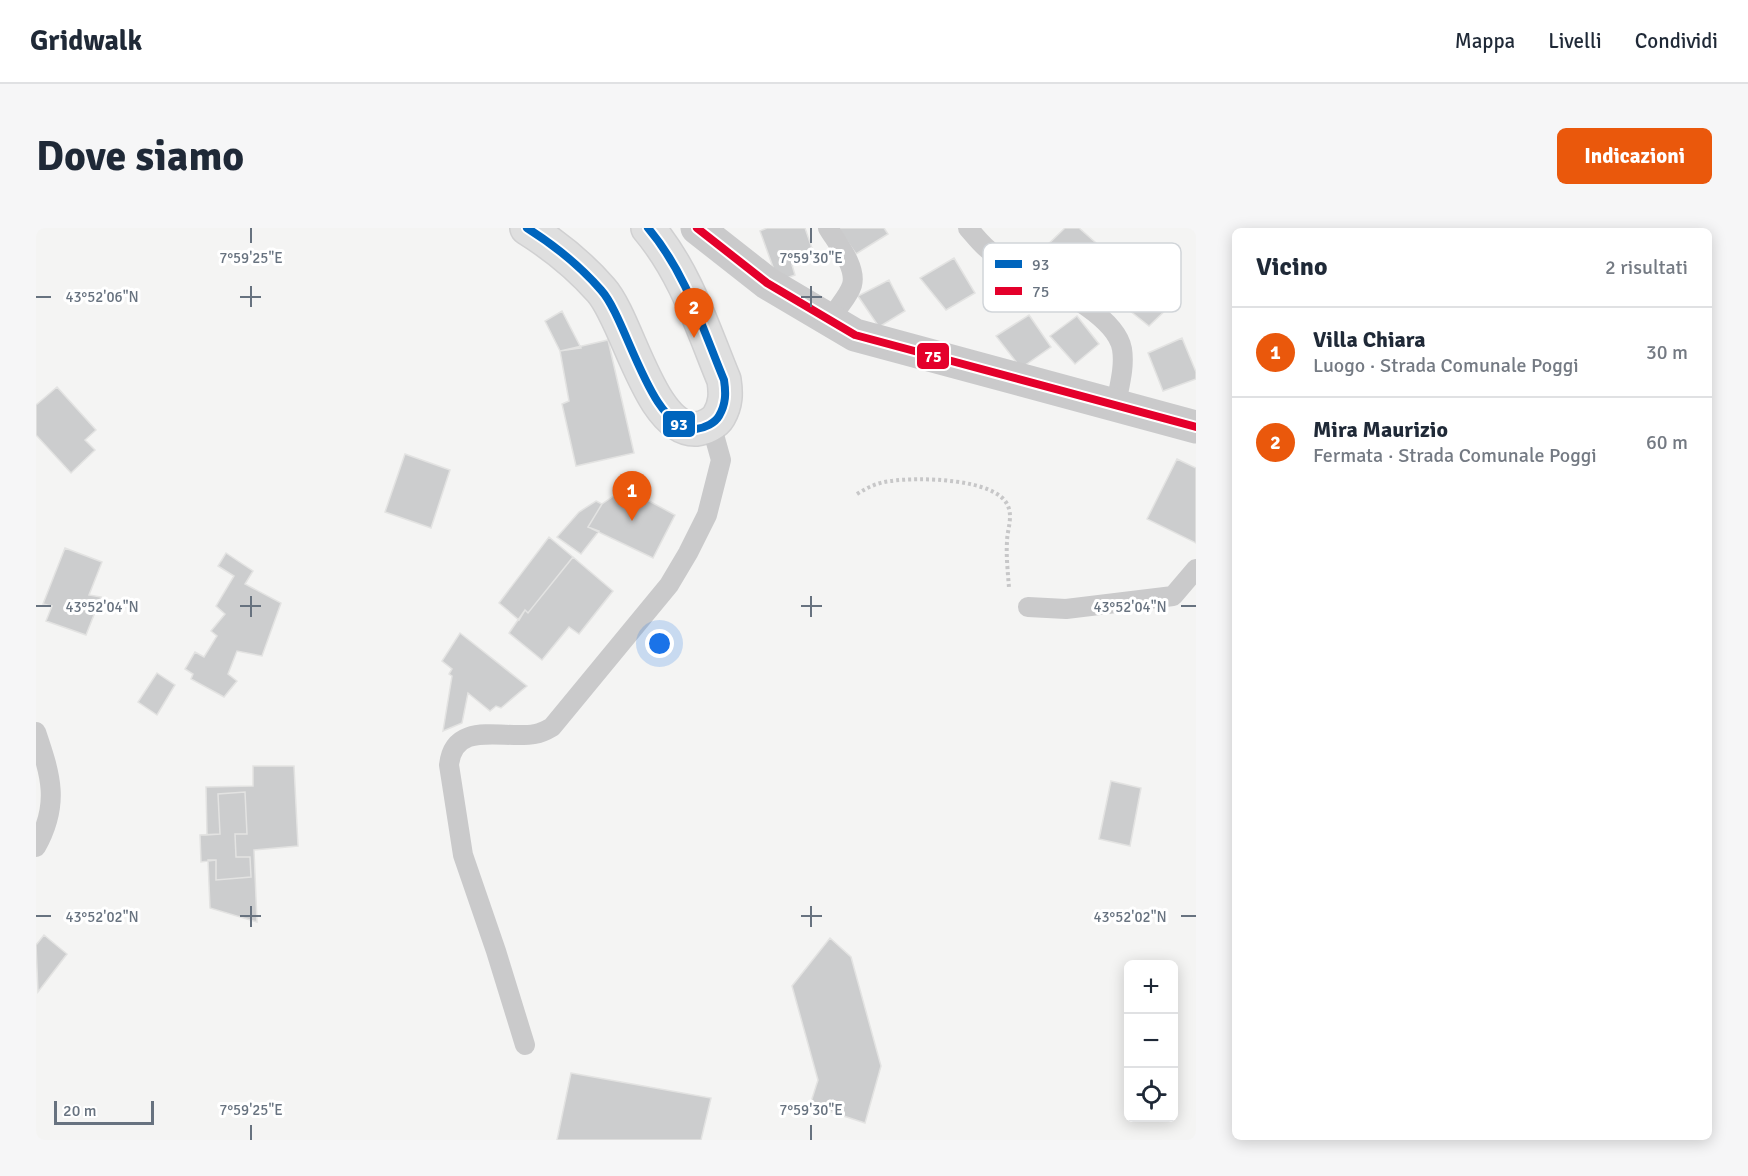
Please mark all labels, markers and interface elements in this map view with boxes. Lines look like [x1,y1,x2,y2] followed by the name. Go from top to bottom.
[30,24,142,58] text: Gridwalk
[1455,28,1515,54] text: Mappa
[1548,28,1602,54] text: Livelli
[1635,28,1718,54] text: Condividi
[1557,128,1712,184] button: Indicazioni
[36,131,244,182] text: Dove siamo
[983,243,1181,312] legend
[219,249,283,267] text: 7°59'25"E
[779,249,843,267] text: 7°59'30"E
[1256,251,1328,283] text: Vicino
[1032,255,1049,275] text: 93
[1605,255,1688,280] text: 2 risultati
[1032,282,1049,302] text: 75
[65,288,139,306] text: 43°52'06"N
[674,288,714,338] pin: 2
[1313,326,1426,353] text: Villa Chiara
[1270,340,1281,365] text: 1
[1646,340,1688,365] text: 30 m
[916,342,950,370] line badge: 75
[924,347,942,367] text: 75
[1313,353,1579,378] text: Luogo · Strada Comunale Poggi
[662,410,696,438] line badge: 93
[670,415,688,435] text: 93
[1313,416,1448,443] text: Mira Maurizio
[1270,430,1281,455] text: 2
[1646,430,1688,455] text: 60 m
[1313,443,1597,468] text: Fermata · Strada Comunale Poggi
[612,472,652,521] pin: 1
[65,598,139,616] text: 43°52'04"N
[1093,598,1167,616] text: 43°52'04"N
[645,629,674,658] your location
[65,908,139,926] text: 43°52'02"N
[1093,908,1167,926] text: 43°52'02"N
[1124,960,1178,1122] map controls
[1124,960,1178,1014] button: +
[1124,1014,1178,1068] button: −
[1124,1068,1178,1122] button: locate
[54,1098,154,1126] scale bar
[63,1101,97,1121] text: 20 m
[219,1101,283,1119] text: 7°59'25"E
[779,1101,843,1119] text: 7°59'30"E

